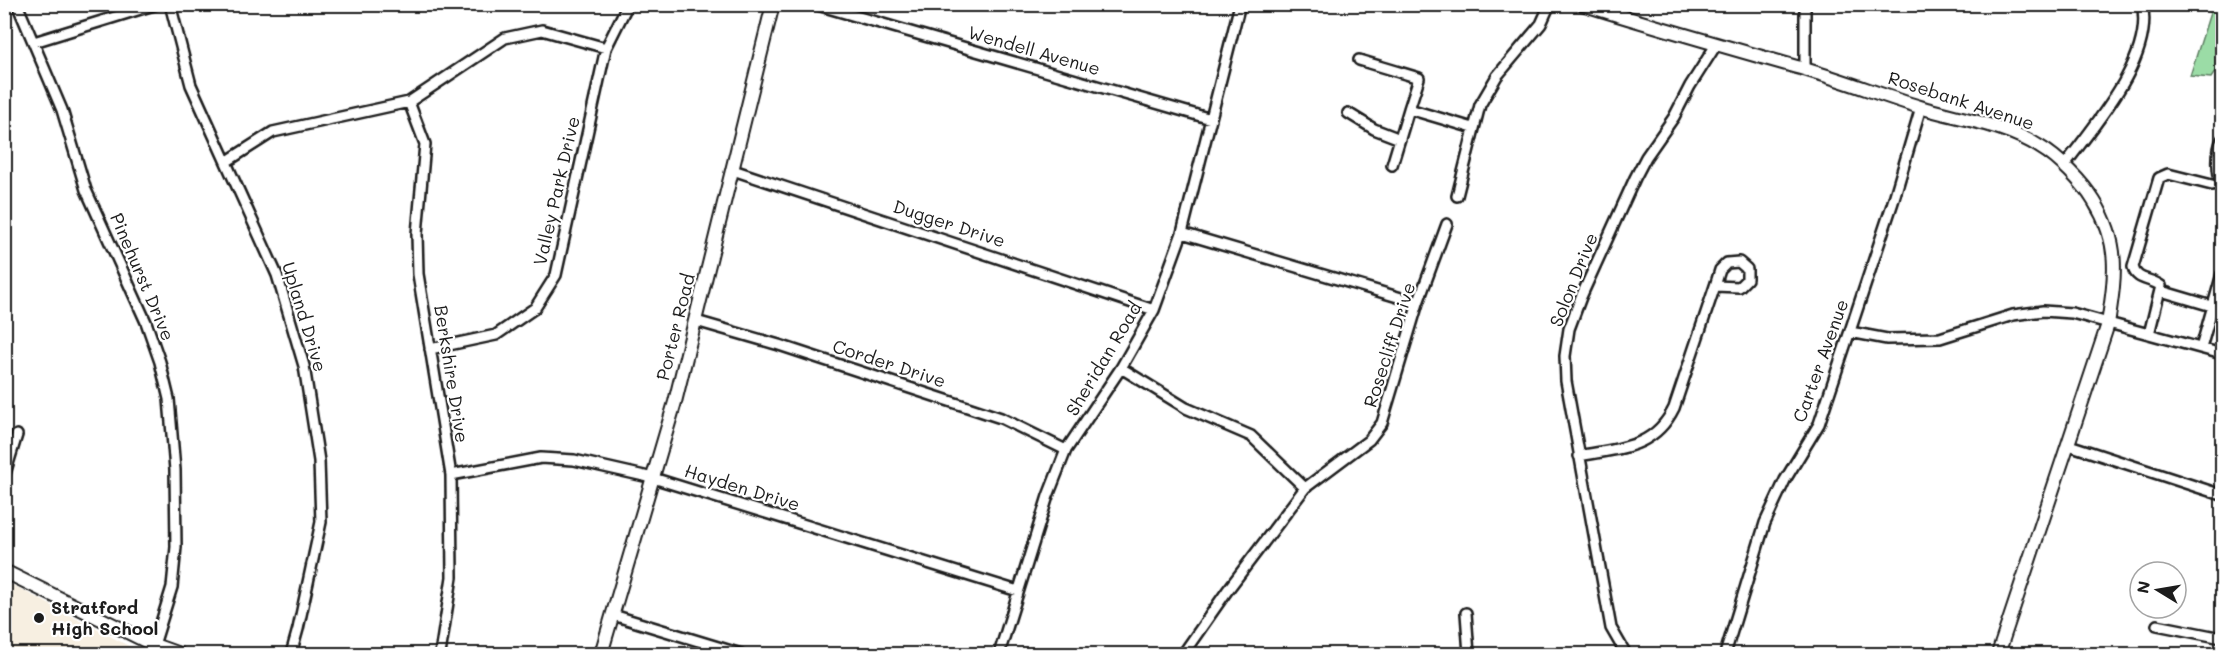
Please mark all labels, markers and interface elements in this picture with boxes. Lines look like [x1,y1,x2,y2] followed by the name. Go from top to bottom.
[965,20,1103,80] street label: Wendell Avenue
[1885,65,2037,135] street label: Rosebank Avenue
[527,114,585,268] street label: Valley Park Drive
[890,194,1008,252] street label: Dugger Drive
[105,209,181,344] street label: Pinehurst Drive
[1543,229,1603,330] street label: Solon Drive
[277,259,333,375] street label: Upland Drive
[650,271,700,383] street label: Porter Road
[1358,279,1421,410] street label: Rosecliff Drive
[1787,296,1853,425] street label: Carter Avenue
[1060,297,1147,420] street label: Sheridan Road
[429,303,475,444] street label: Berkshire Drive
[830,333,949,393] street label: Corder Drive
[682,458,803,516] street label: Hayden Drive
[2128,560,2188,620] north arrow
[2131,579,2154,595] text: N
[51,595,158,640] place label: Stratford High School
[32,611,46,625] marker: Stratford High School

